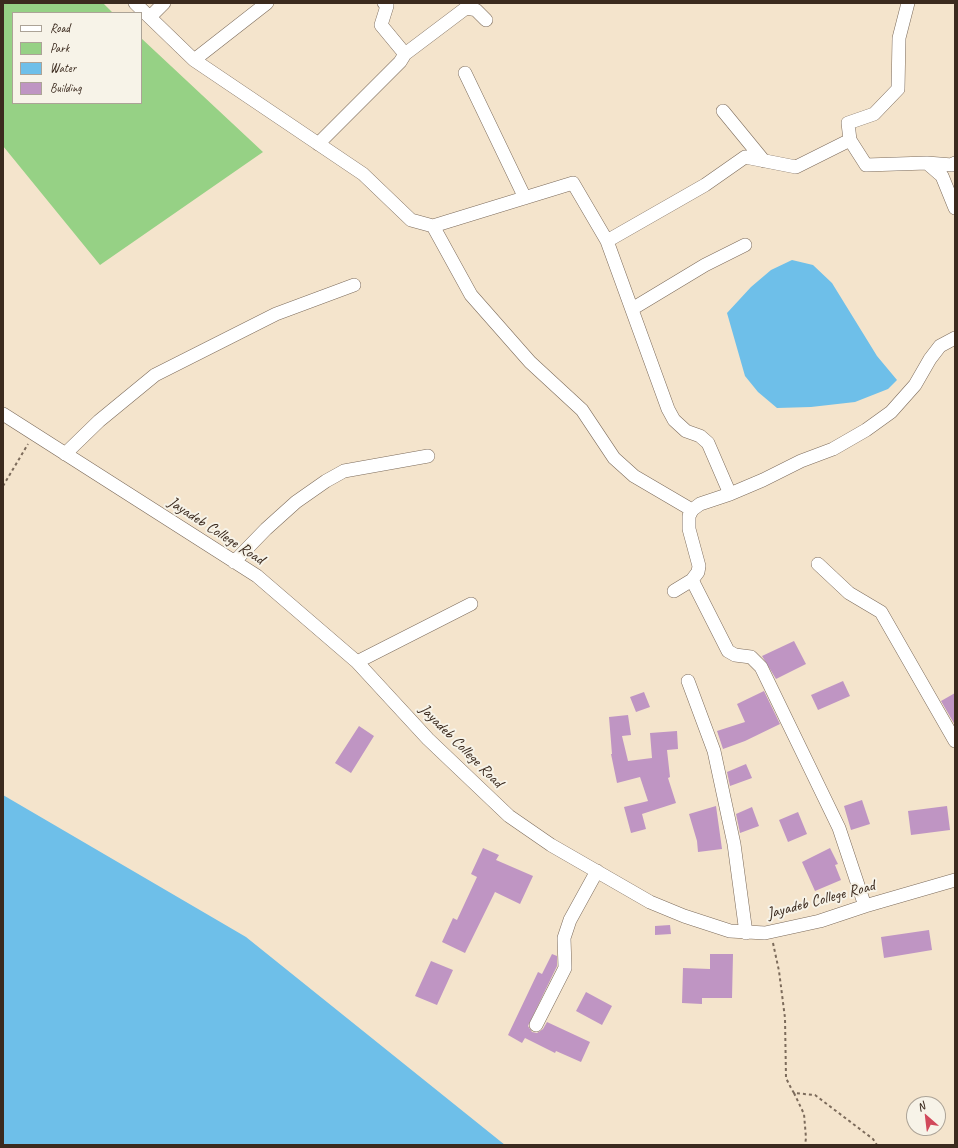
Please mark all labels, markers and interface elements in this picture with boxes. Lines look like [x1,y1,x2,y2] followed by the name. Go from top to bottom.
[12,12,142,104] legend
[50,20,70,36] text: Road
[50,40,69,56] text: Park
[50,60,76,76] text: Water
[50,80,82,96] text: Building
[164,493,268,569] street label: Jayadeb College Road
[415,700,507,792] street label: Jayadeb College Road
[765,876,877,924] street label: Jayadeb College Road
[906,1096,946,1136] north arrow
[915,1099,927,1114] text: N

